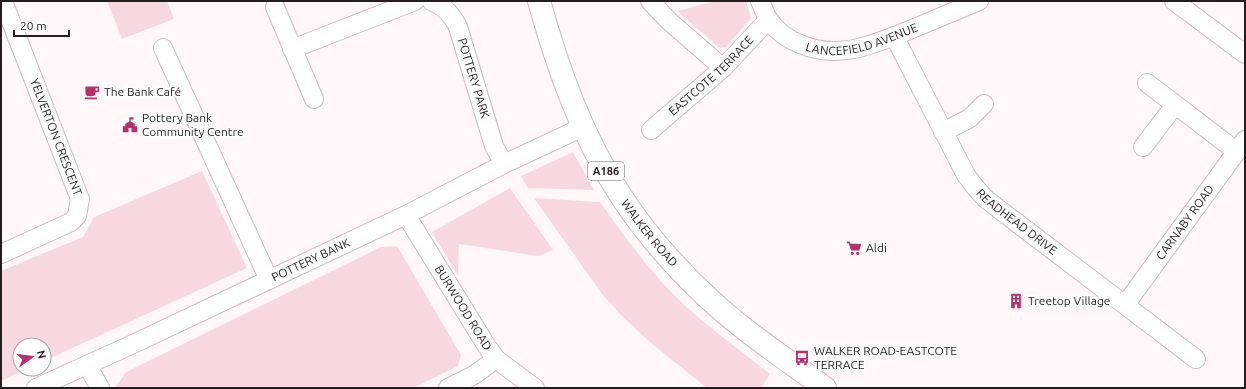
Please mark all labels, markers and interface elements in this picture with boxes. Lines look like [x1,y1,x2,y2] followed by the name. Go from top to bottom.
[14,12,69,38] scale bar
[20,19,47,32] text: 20 m
[804,20,919,57] street label: LANCEFIELD AVENUE
[666,33,756,118] street label: EASTCOTE TERRACE
[456,36,492,120] street label: POTTERY PARK
[28,76,85,198] street label: YELVERTON CRESCENT
[83,83,101,101] cafe icon: The Bank Café
[104,85,181,98] place label: The Bank Café
[142,111,244,138] place label: Pottery Bank Community Centre
[121,116,139,134] public building icon: Pottery Bank Community Centre
[588,162,624,180] road number: A186
[1153,182,1216,262] street label: CARNABY ROAD
[974,186,1060,257] street label: READHEAD DRIVE
[619,197,680,269] street label: WALKER ROAD
[269,235,352,284] street label: POTTERY BANK
[845,239,863,257] supermarket icon: Aldi
[866,241,887,254] place label: Aldi
[433,263,495,353] street label: BURWOOD ROAD
[1007,292,1025,310] building icon: Treetop Village
[1028,294,1110,307] place label: Treetop Village
[12,337,52,377] north arrow
[814,344,957,371] place label: WALKER ROAD-EASTCOTE TERRACE
[35,349,49,360] text: N
[793,349,811,367] bus stop icon: WALKER ROAD-EASTCOTE TERRACE

